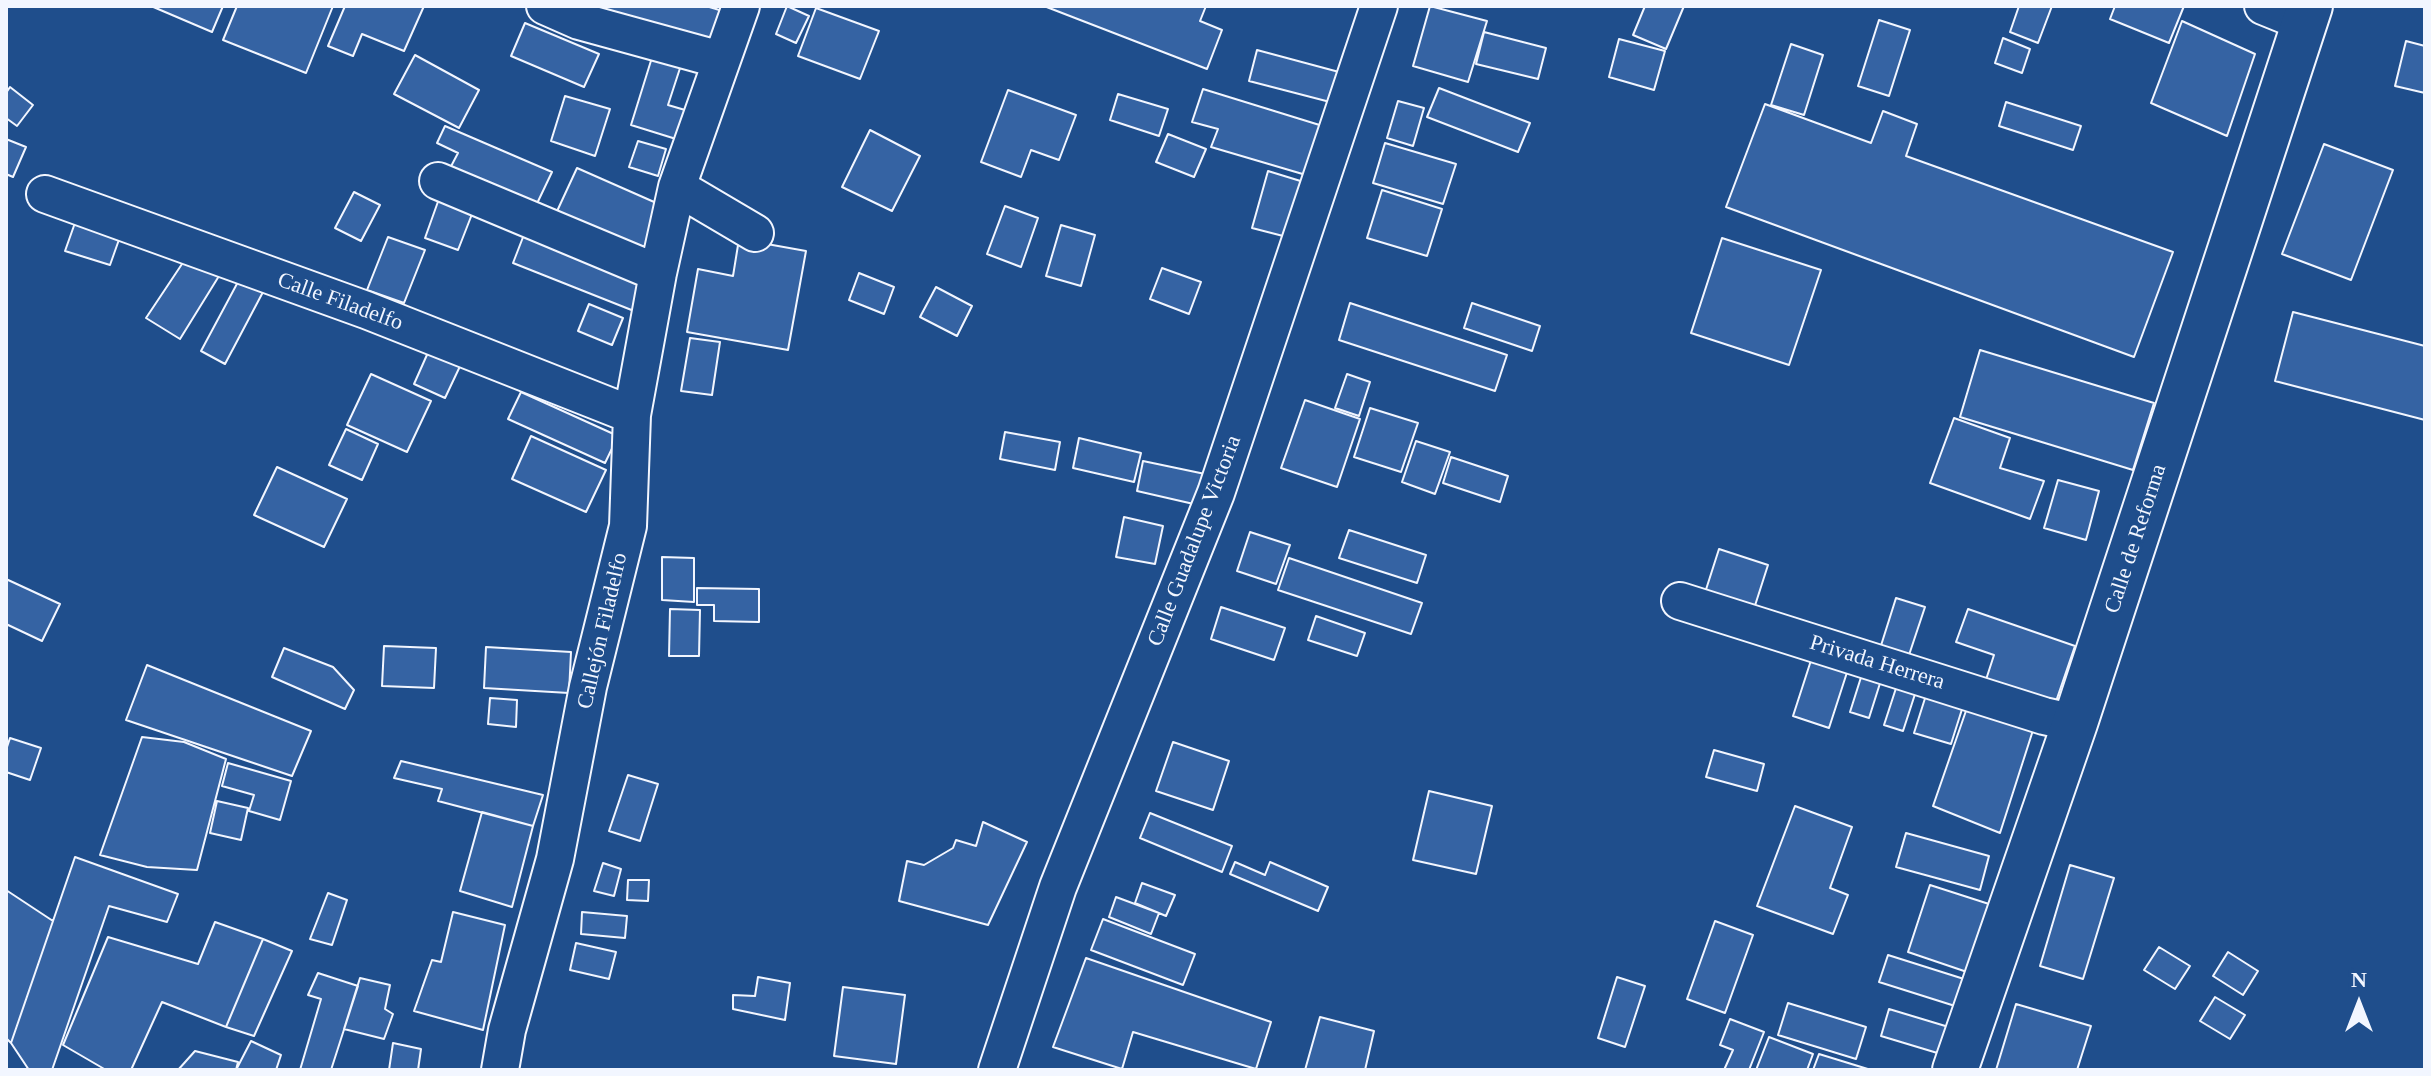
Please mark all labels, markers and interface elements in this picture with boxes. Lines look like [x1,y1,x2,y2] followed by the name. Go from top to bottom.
[274,267,406,337] street label: Calle Filadelfo
[1143,432,1247,650] street label: Calle Guadalupe Victoria
[2099,461,2173,617] street label: Calle de Reforma
[572,550,634,712] street label: Callejón Filadelfo
[1806,630,1948,696] street label: Privada Herrera
[2319,964,2399,1044] north arrow
[2351,967,2367,992] text: N

